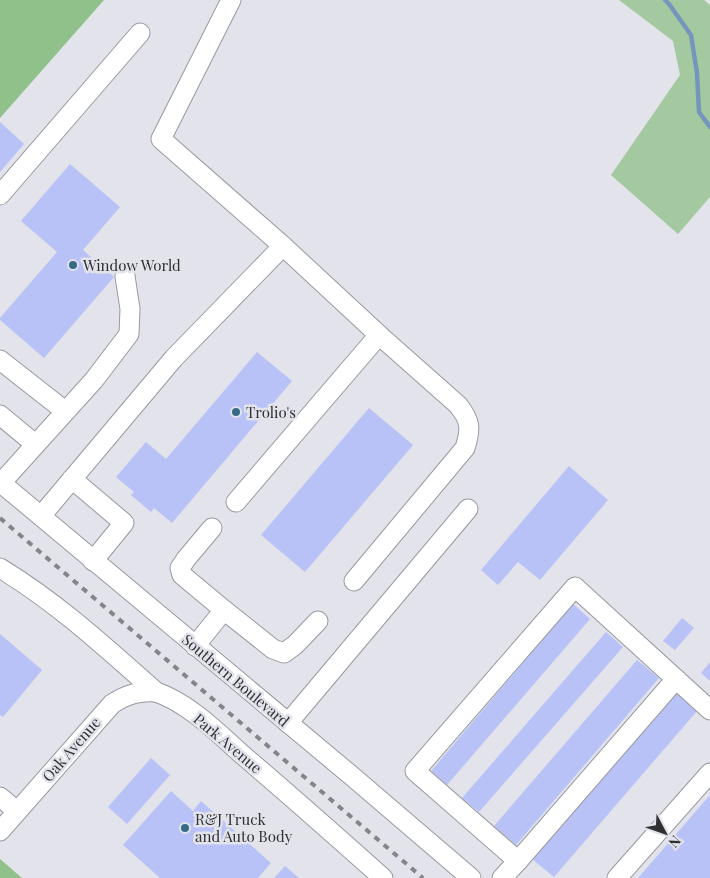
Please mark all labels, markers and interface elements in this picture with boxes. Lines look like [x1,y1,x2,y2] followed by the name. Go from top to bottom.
[82,255,181,275] place label: Window World
[67,259,79,271] marker: Window World
[246,402,296,422] place label: Trolio's
[230,406,242,418] marker: Trolio's
[178,629,294,731] street label: Southern Boulevard
[190,709,266,777] street label: Park Avenue
[37,712,105,786] street label: Oak Avenue
[640,808,690,858] north arrow
[195,809,293,846] place label: R&J Truck and Auto Body
[179,822,191,834] marker: R&J Truck and Auto Body
[665,832,686,852] text: N

